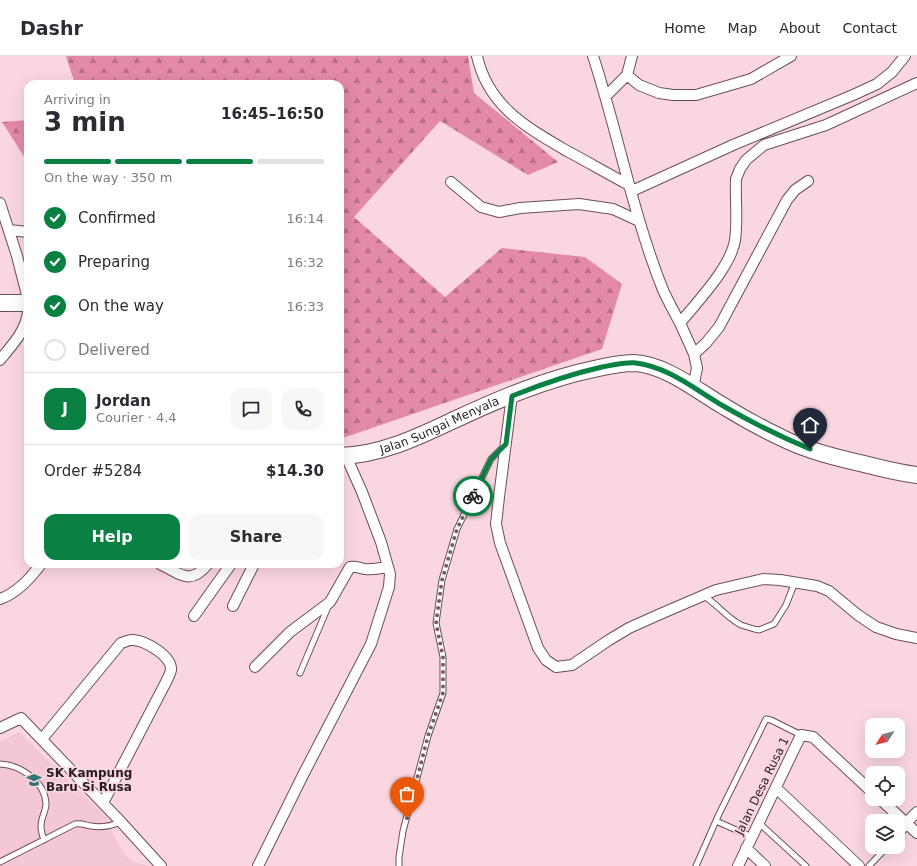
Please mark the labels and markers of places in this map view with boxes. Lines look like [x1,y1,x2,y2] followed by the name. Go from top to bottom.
[793,408,827,449] pin
[46,766,132,794] place label: SK Kampung Baru Si Rusa
[25,771,43,789] school or university icon: SK Kampung Baru Si Rusa
[390,777,424,818] pin

